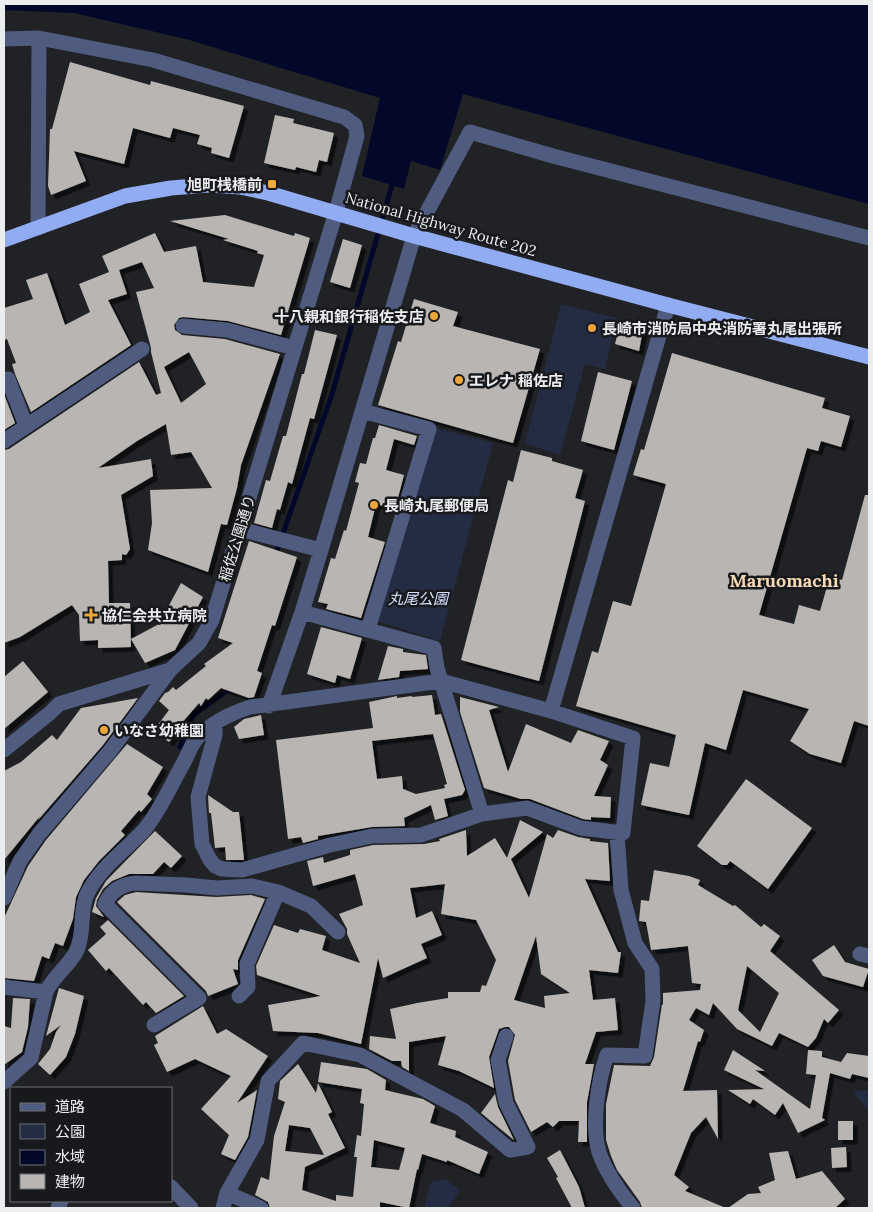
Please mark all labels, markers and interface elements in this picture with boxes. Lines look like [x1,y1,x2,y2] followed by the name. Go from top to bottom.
[187,175,262,194] place label: 旭町桟橋前
[266,178,278,190] marker: 旭町桟橋前
[343,188,539,260] street label: National Highway Route 202
[274,307,424,326] place label: 十八親和銀行稲佐支店
[428,310,440,322] marker: 十八親和銀行稲佐支店
[602,319,842,338] place label: 長崎市消防局中央消防署丸尾出張所
[586,322,598,334] marker: 長崎市消防局中央消防署丸尾出張所
[469,371,563,390] place label: エレナ 稲佐店
[453,374,465,386] marker: エレナ 稲佐店
[215,492,259,584] street label: 稲佐公園通り
[384,496,489,515] place label: 長崎丸尾郵便局
[368,499,380,511] marker: 長崎丸尾郵便局
[729,569,839,592] district label: Maruomachi
[388,589,450,608] park label: 丸尾公園
[102,606,207,625] place label: 協仁会共立病院
[84,608,98,622] marker: 協仁会共立病院
[114,721,204,740] place label: いなさ幼稚園
[98,724,110,736] marker: いなさ幼稚園
[10,1087,172,1202] legend
[55,1097,85,1116] text: 道路
[55,1122,85,1141] text: 公園
[55,1147,85,1166] text: 水域
[55,1172,85,1191] text: 建物

